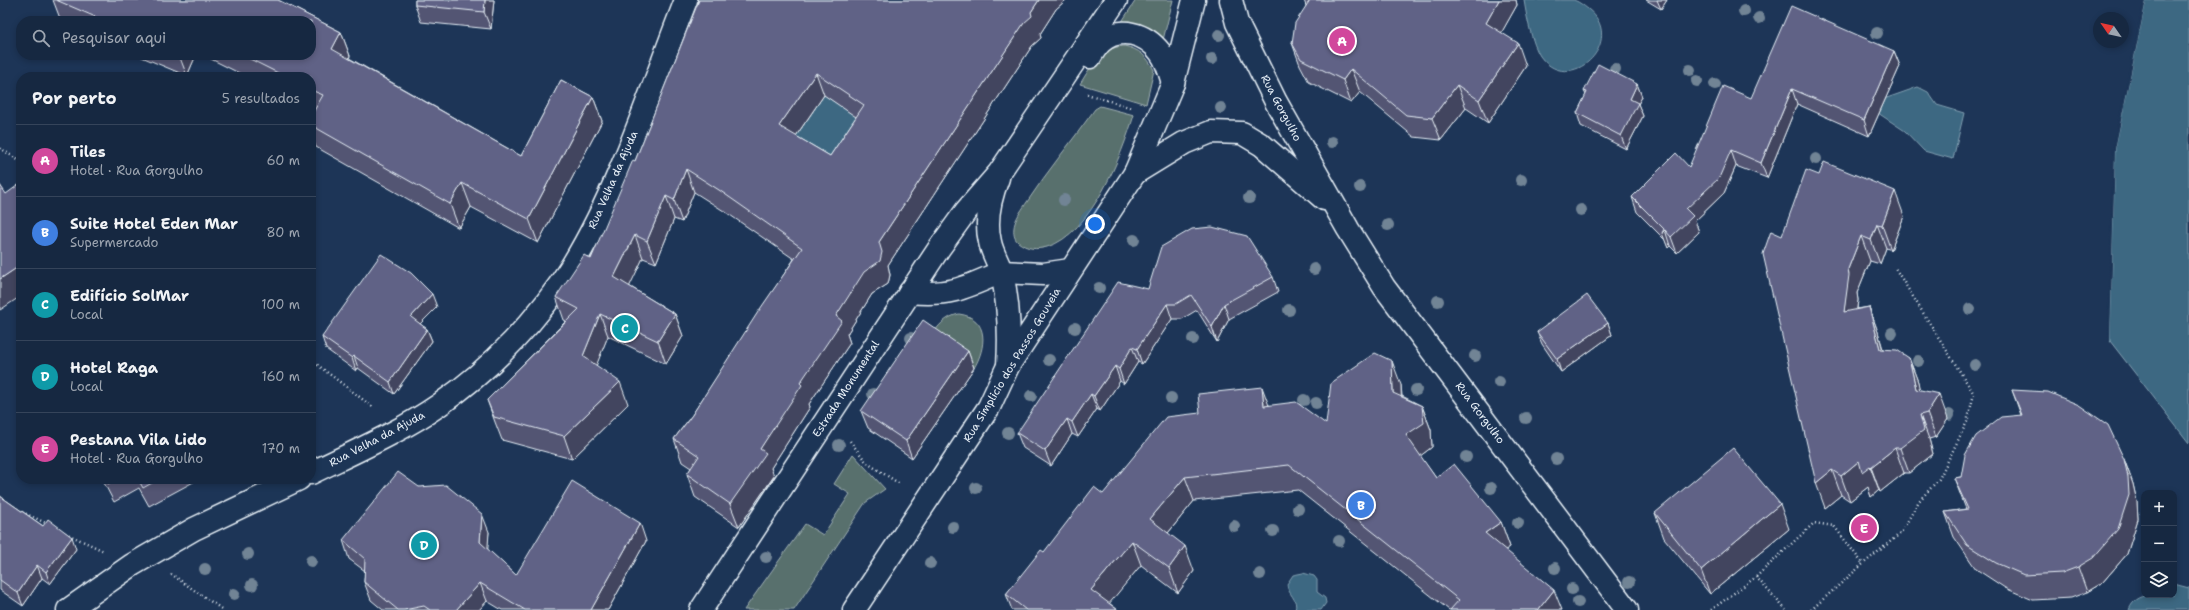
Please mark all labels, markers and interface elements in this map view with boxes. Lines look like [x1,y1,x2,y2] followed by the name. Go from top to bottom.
[2093,12,2129,48] north arrow
[16,16,316,60] search box
[1329,26,1355,56] pin: A
[30,27,52,49] icon: search
[62,28,166,48] text: Pesquisar aqui
[1257,72,1305,144] street label: Rua Gorgulho
[32,87,117,109] text: Por perto
[222,90,300,107] text: 5 resultados
[585,128,641,231] street label: Rua Velha da Ajuda
[70,142,106,162] text: Tiles
[40,152,50,169] text: A
[267,152,300,169] text: 60 m
[70,162,203,179] text: Hotel · Rua Gorgulho
[70,214,238,234] text: Suite Hotel Eden Mar
[1085,214,1105,234] your location
[41,224,49,241] text: B
[266,224,300,241] text: 80 m
[70,234,158,251] text: Supermercado
[960,285,1064,445] street label: Rua Simplicio dos Passos Gouveia
[70,286,189,306] text: Edifício SolMar
[41,296,49,313] text: C
[261,296,300,313] text: 100 m
[70,306,103,323] text: Local
[612,313,638,343] pin: C
[809,337,883,440] street label: Estrada Monumental
[70,358,158,378] text: Hotel Raga
[40,368,50,385] text: D
[262,368,300,385] text: 160 m
[70,378,103,395] text: Local
[1452,379,1508,447] street label: Rua Gorgulho
[327,407,427,471] street label: Rua Velha da Ajuda
[70,430,207,450] text: Pestana Vila Lido
[41,440,49,457] text: E
[262,440,300,457] text: 170 m
[70,450,203,467] text: Hotel · Rua Gorgulho
[1348,490,1374,520] pin: B
[2141,490,2177,598] map controls
[2141,490,2177,526] button: +
[1851,513,1877,543] pin: E
[2141,526,2177,562] button: −
[411,530,437,560] pin: D
[2141,562,2177,598] button: layers

